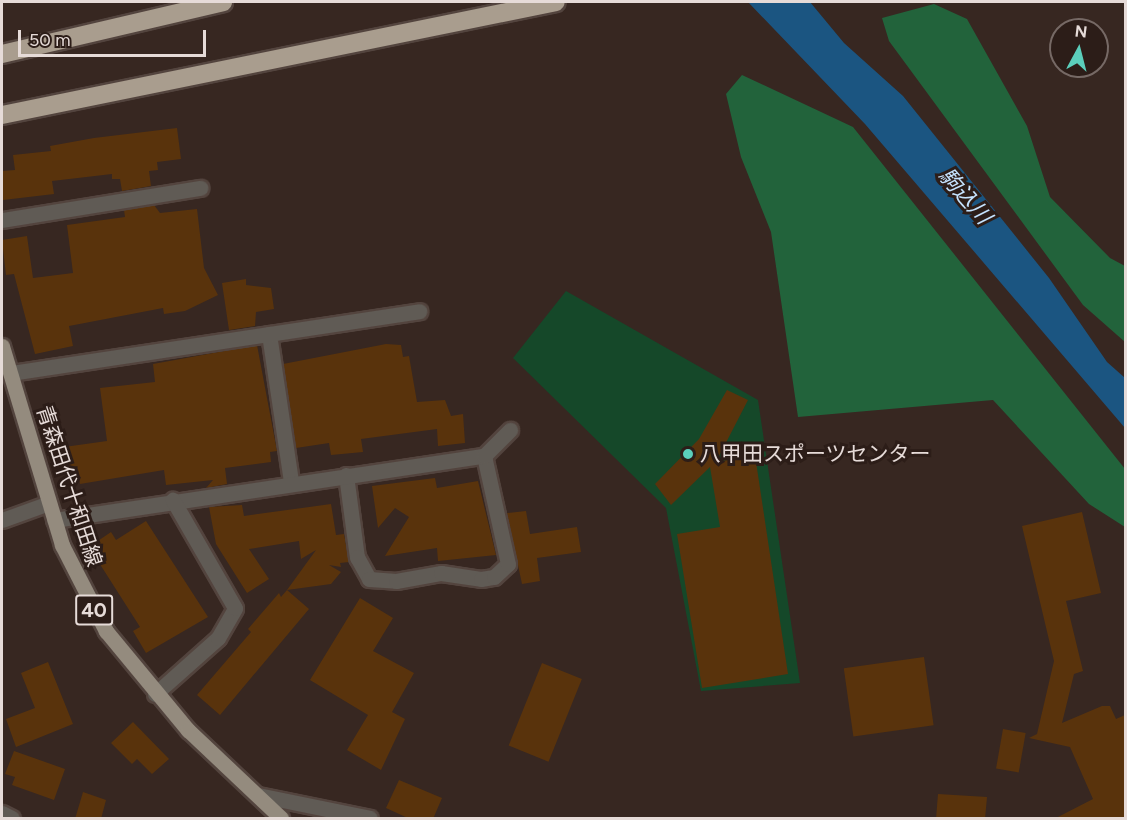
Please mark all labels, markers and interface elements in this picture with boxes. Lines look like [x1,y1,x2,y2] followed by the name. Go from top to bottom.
[21,18,208,56] scale bar
[1049,18,1109,78] north arrow
[1074,21,1088,42] text: N
[29,29,71,51] text: 50 m
[933,162,997,230] water label: 駒込川
[31,402,107,570] street label: 青森田代十和田線
[700,441,931,467] place label: 八甲田スポーツセンター
[681,447,695,461] marker: 八甲田スポーツセンター
[74,593,113,627] road number: 40

